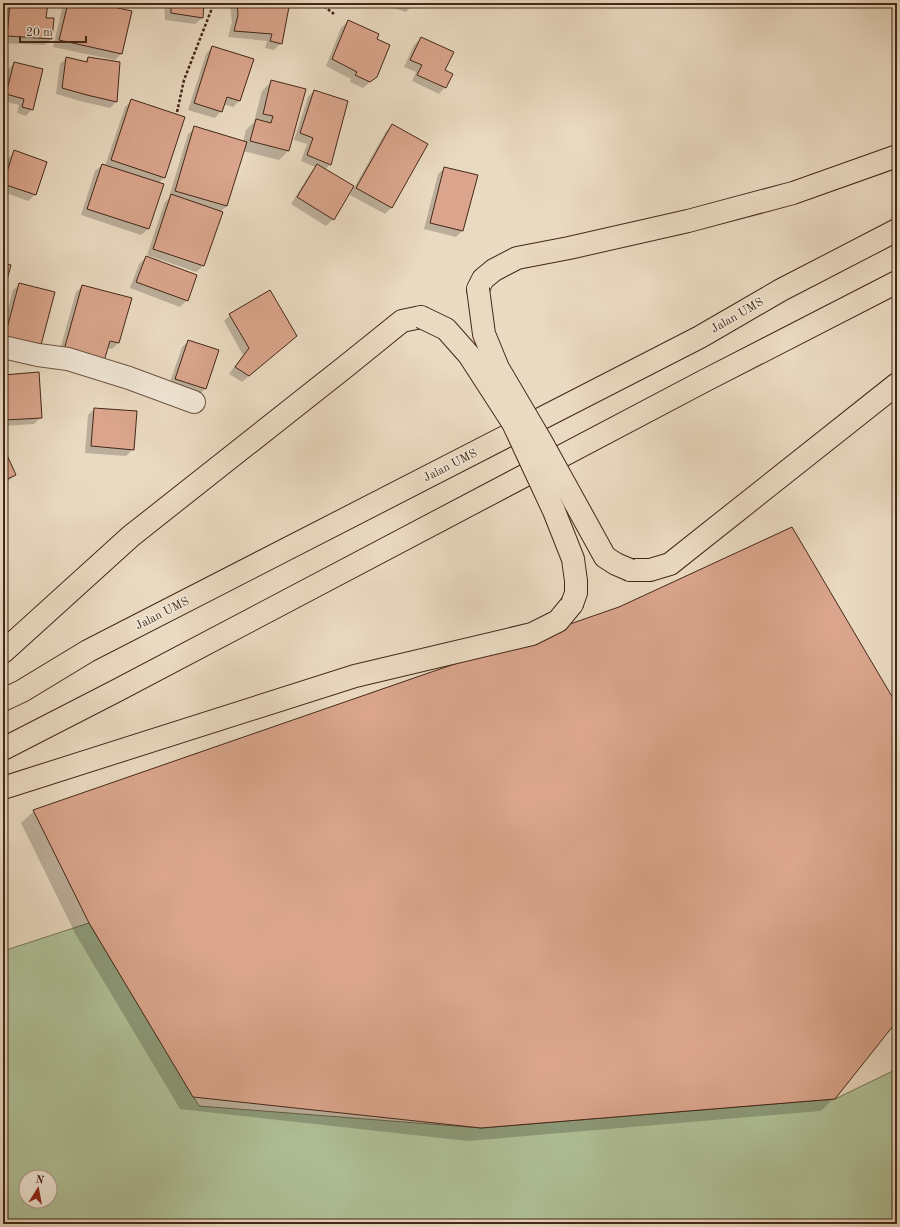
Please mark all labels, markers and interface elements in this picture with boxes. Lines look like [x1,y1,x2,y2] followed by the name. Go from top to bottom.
[20,18,86,44] scale bar
[26,27,53,39] text: 20 m
[709,296,766,336] street label: Jalan UMS
[422,447,479,484] street label: Jalan UMS
[134,595,191,632] street label: Jalan UMS
[18,1169,58,1209] north arrow
[34,1174,45,1187] text: N

